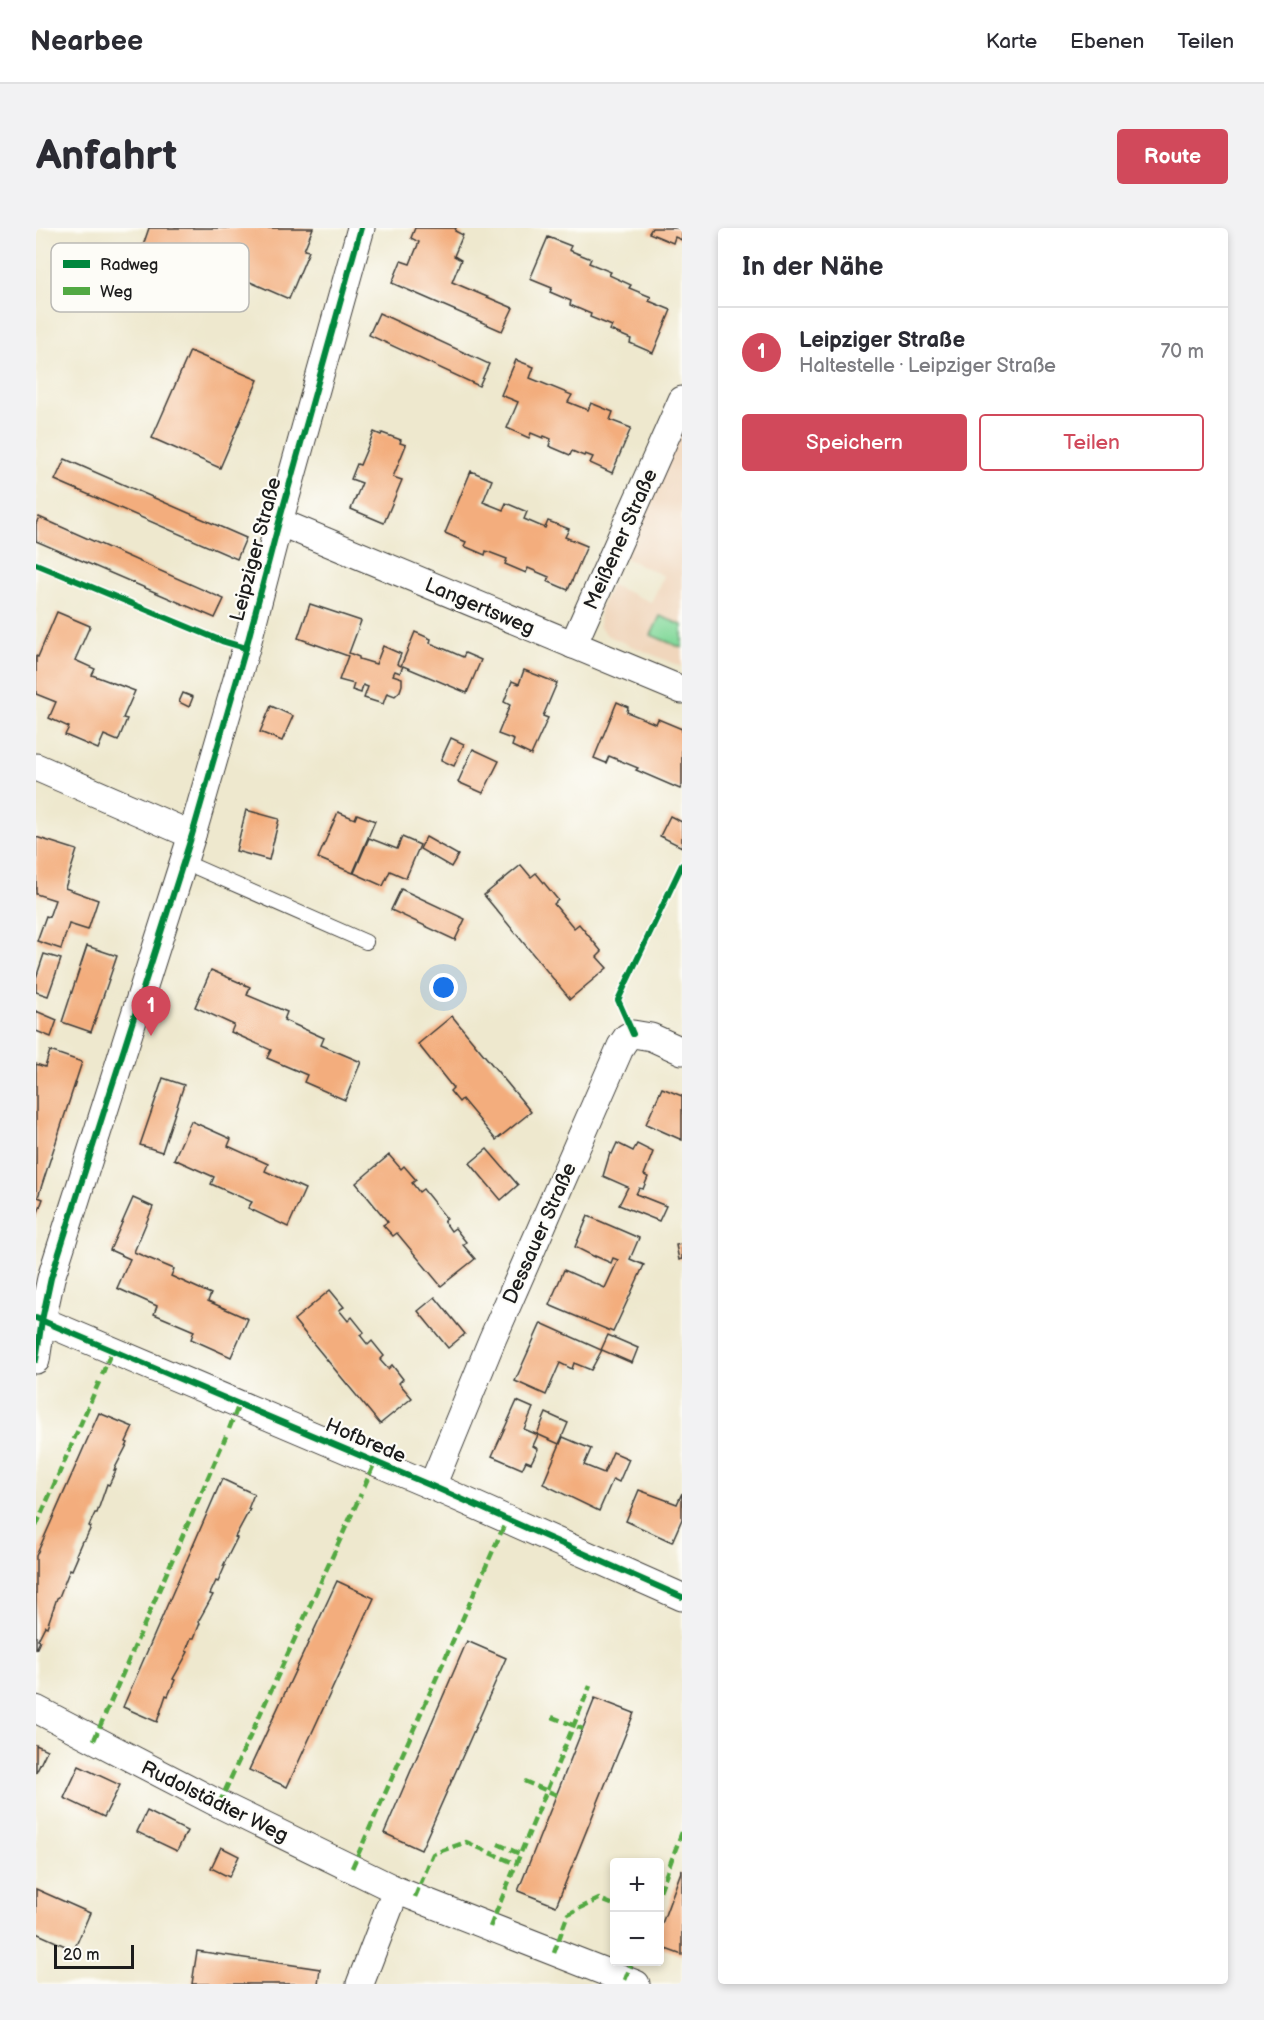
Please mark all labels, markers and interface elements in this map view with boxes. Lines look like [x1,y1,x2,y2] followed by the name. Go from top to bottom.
[30,25,143,58] text: Nearbee
[986,29,1037,54] text: Karte
[1070,29,1144,54] text: Ebenen
[1177,29,1234,54] text: Teilen
[1117,129,1228,184] button: Route
[36,131,177,182] text: Anfahrt
[51,243,249,312] legend
[742,252,884,283] text: In der Nähe
[100,256,158,275] text: Radweg
[100,283,132,302] text: Weg
[799,327,965,354] text: Leipziger Straße
[757,340,766,364] text: 1
[1160,340,1204,364] text: 70 m
[799,354,1056,378] text: Haltestelle · Leipziger Straße
[742,414,967,471] button: Speichern
[979,414,1204,471] button: Teilen
[579,465,663,614] street label: Meißener Straße
[225,474,287,624] street label: Leipziger Straße
[421,573,538,641] street label: Langertsweg
[429,973,458,1002] your location
[132,986,170,1036] pin: 1
[498,1159,582,1308] street label: Dessauer Straße
[322,1413,410,1469] street label: Hofbrede
[137,1756,292,1848] street label: Rudolstädter Weg
[610,1858,664,1966] map controls
[610,1858,664,1912] button: +
[610,1912,664,1966] button: −
[54,1942,134,1970] scale bar
[63,1946,99,1965] text: 20 m

